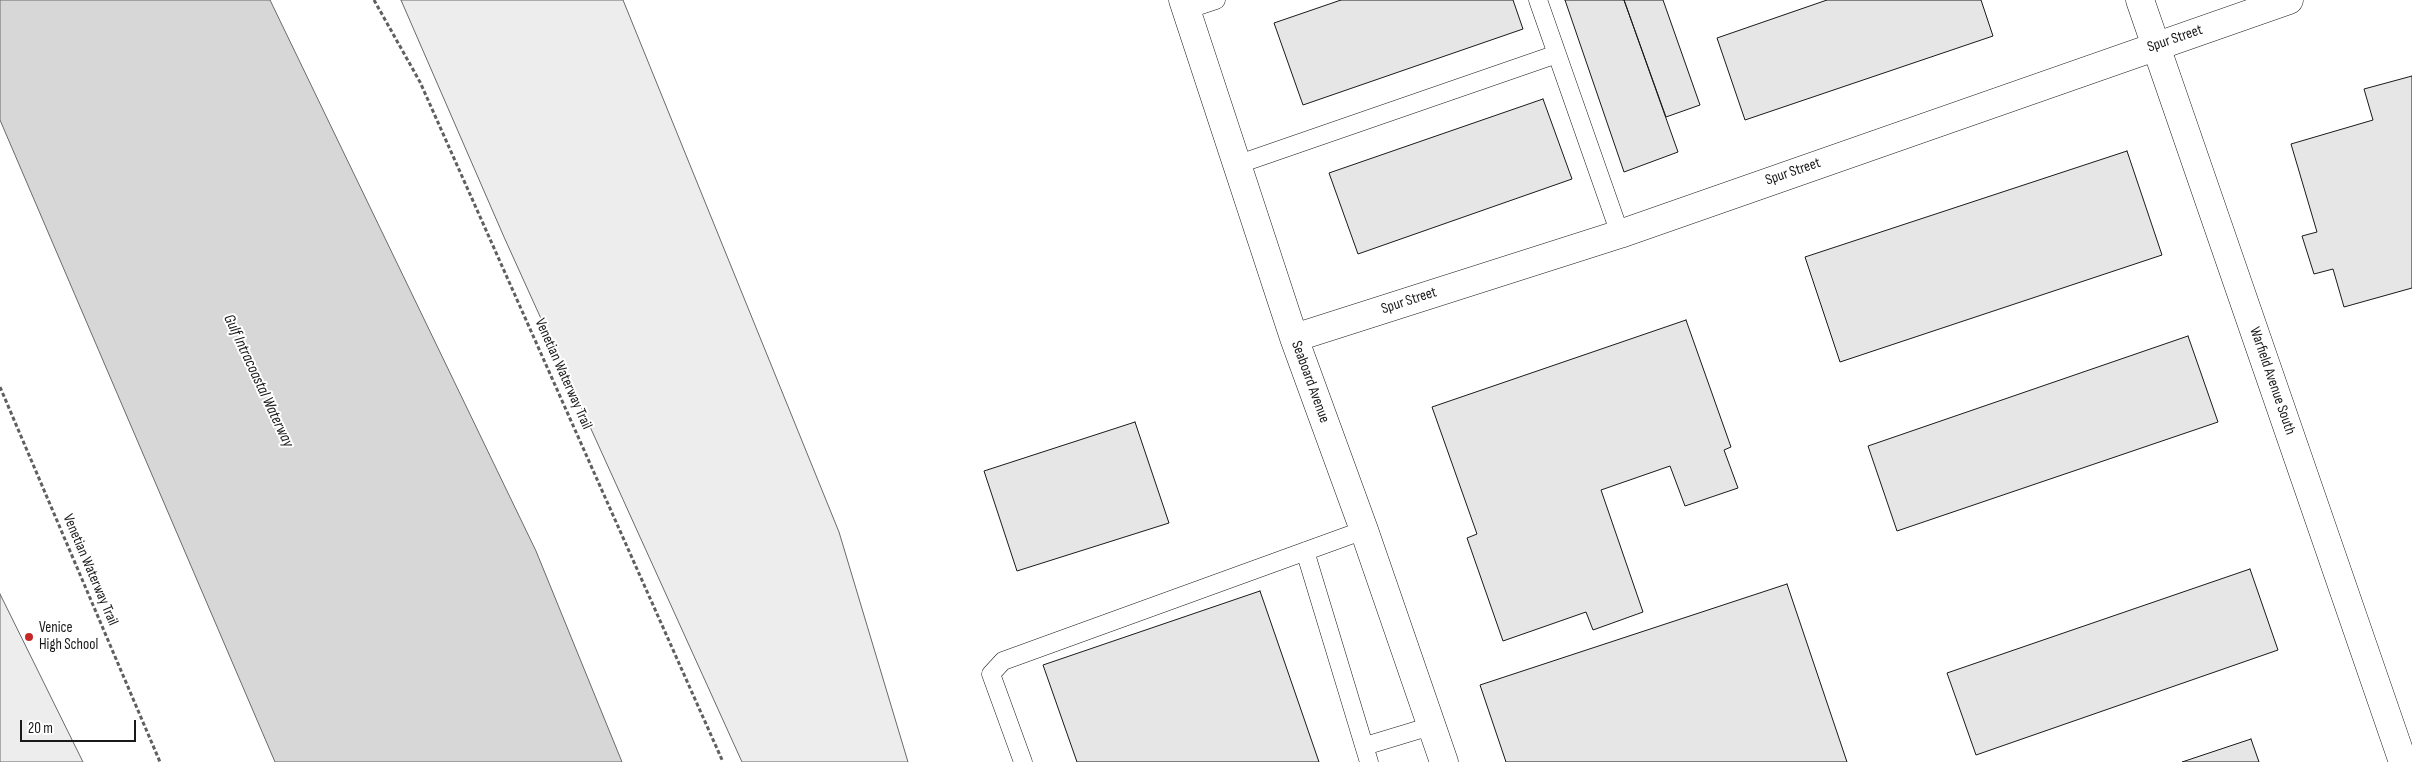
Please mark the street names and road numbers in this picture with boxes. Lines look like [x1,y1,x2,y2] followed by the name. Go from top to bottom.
[2145,21,2205,57] street label: Spur Street
[1763,154,1823,190] street label: Spur Street
[1379,284,1439,318] street label: Spur Street
[531,316,595,432] street label: Venetian Waterway Trail
[2245,325,2299,437] street label: Warfield Avenue South
[1287,339,1333,425] street label: Seaboard Avenue
[58,512,122,628] street label: Venetian Waterway Trail

